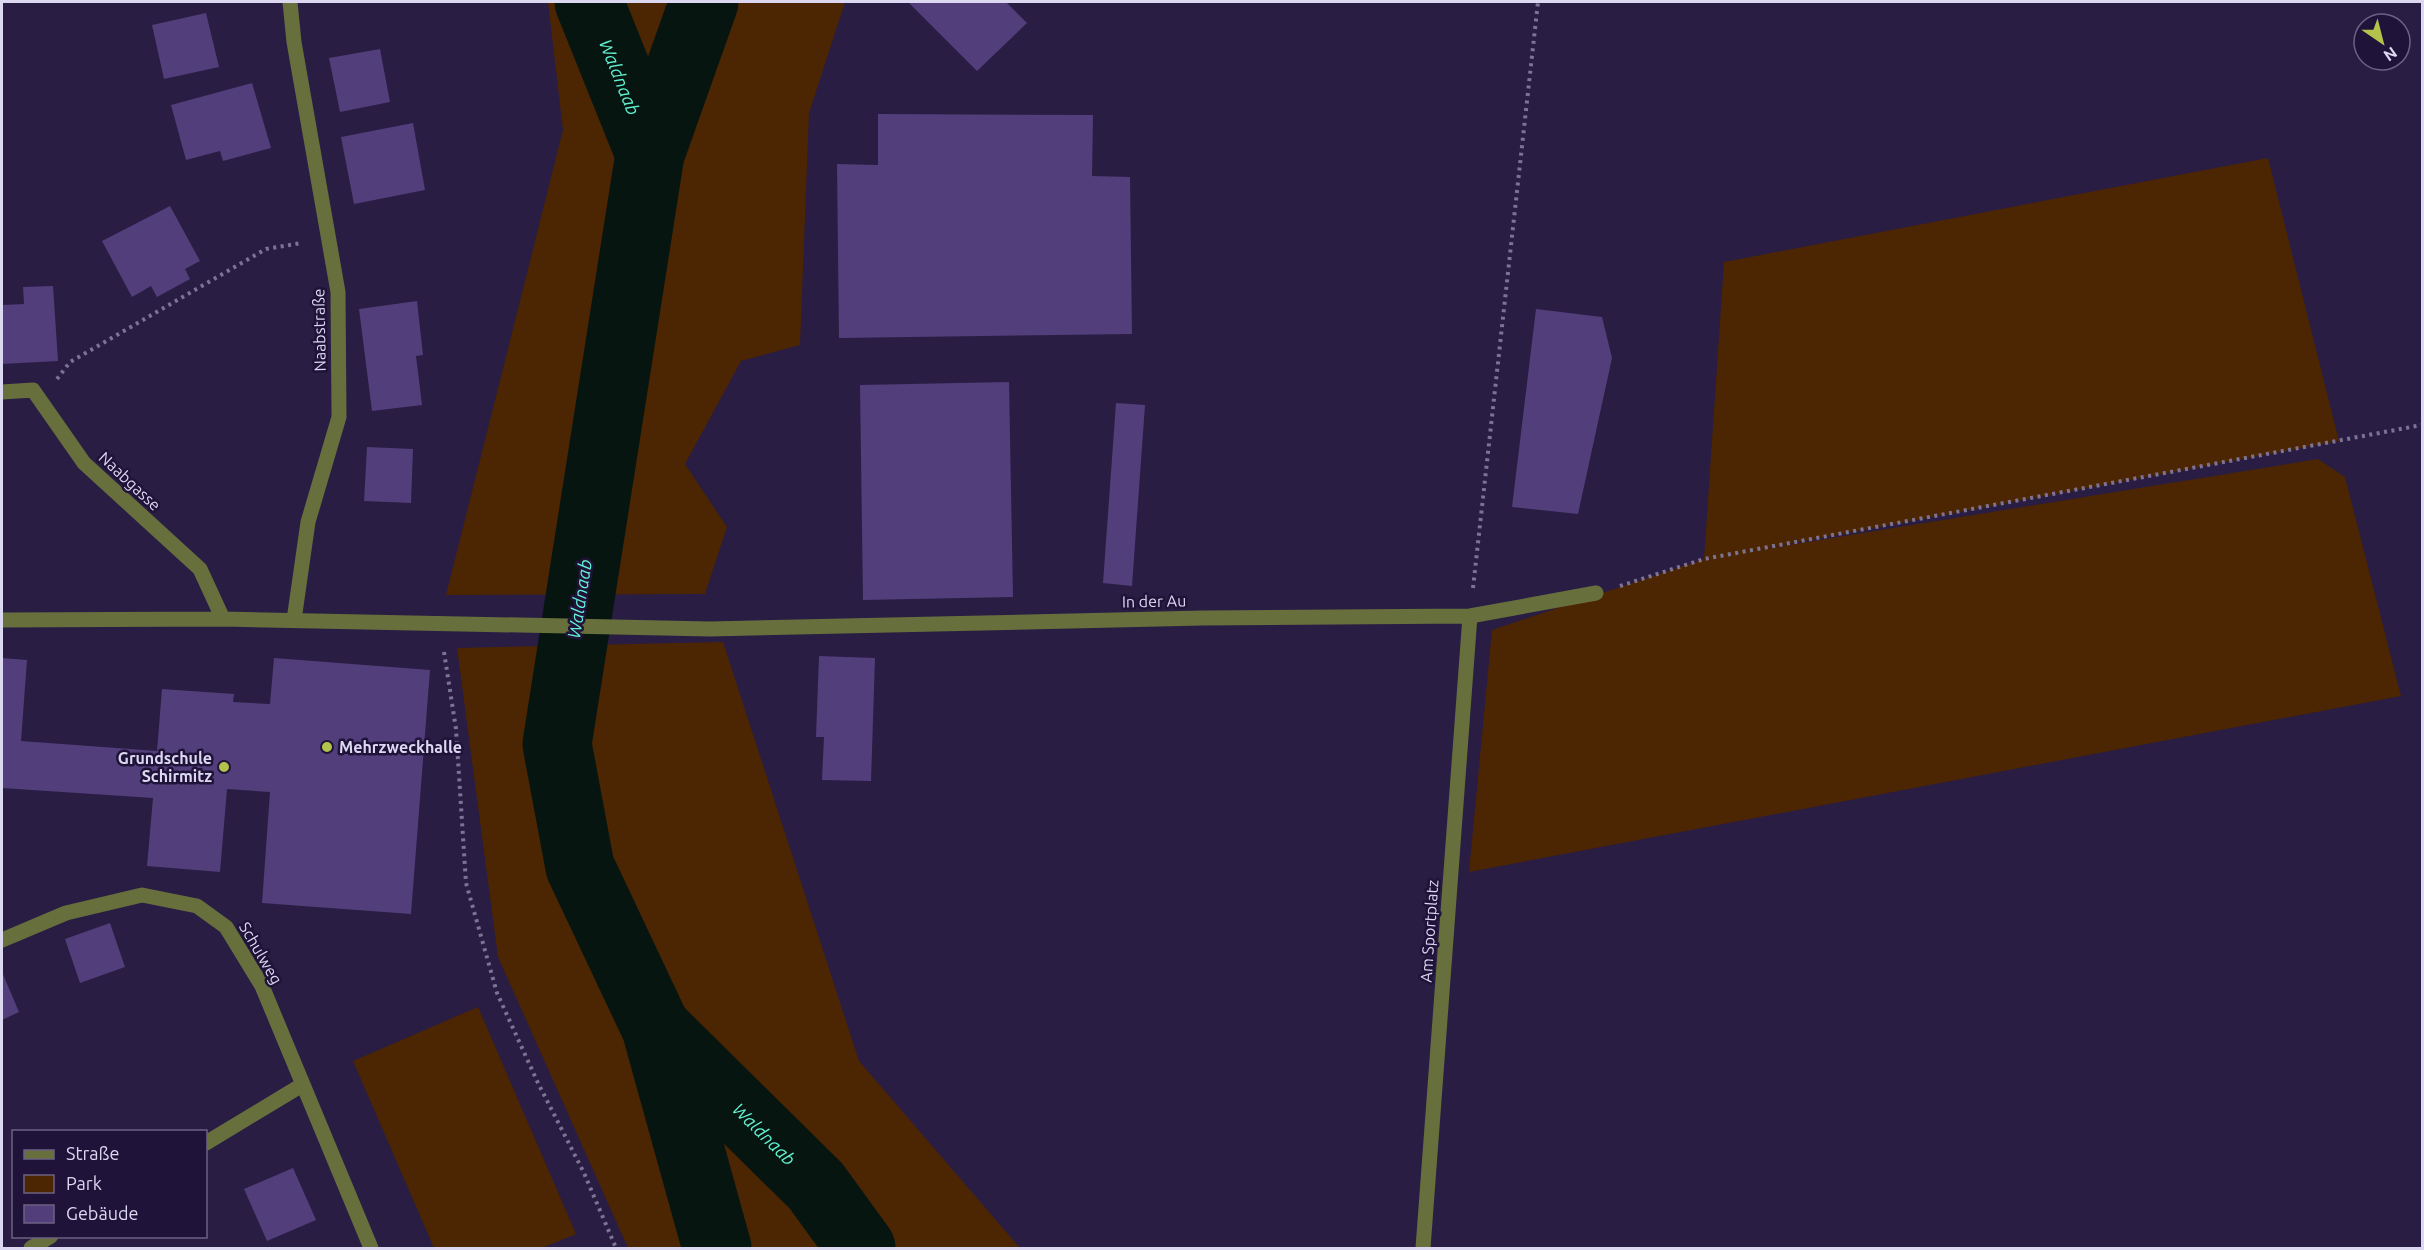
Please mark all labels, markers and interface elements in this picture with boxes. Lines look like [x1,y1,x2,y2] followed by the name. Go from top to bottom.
[2352,12,2412,72] north arrow
[596,36,644,118] water label: Waldnaab
[2381,43,2401,65] text: N
[309,288,329,372] street label: Naabstraße
[96,448,164,514] street label: Naabgasse
[563,558,595,640] water label: Waldnaab
[1122,591,1186,611] street label: In der Au
[339,738,462,756] place label: Mehrzweckhalle
[320,740,334,754] marker: Mehrzweckhalle
[118,749,212,785] place label: Grundschule Schirmitz
[217,760,231,774] marker: Grundschule Schirmitz
[1416,879,1442,983] street label: Am Sportplatz
[236,919,286,987] street label: Schulweg
[729,1099,800,1169] water label: Waldnaab
[12,1130,207,1238] legend
[66,1143,119,1163] text: Straße
[66,1173,102,1193] text: Park
[66,1203,138,1223] text: Gebäude

